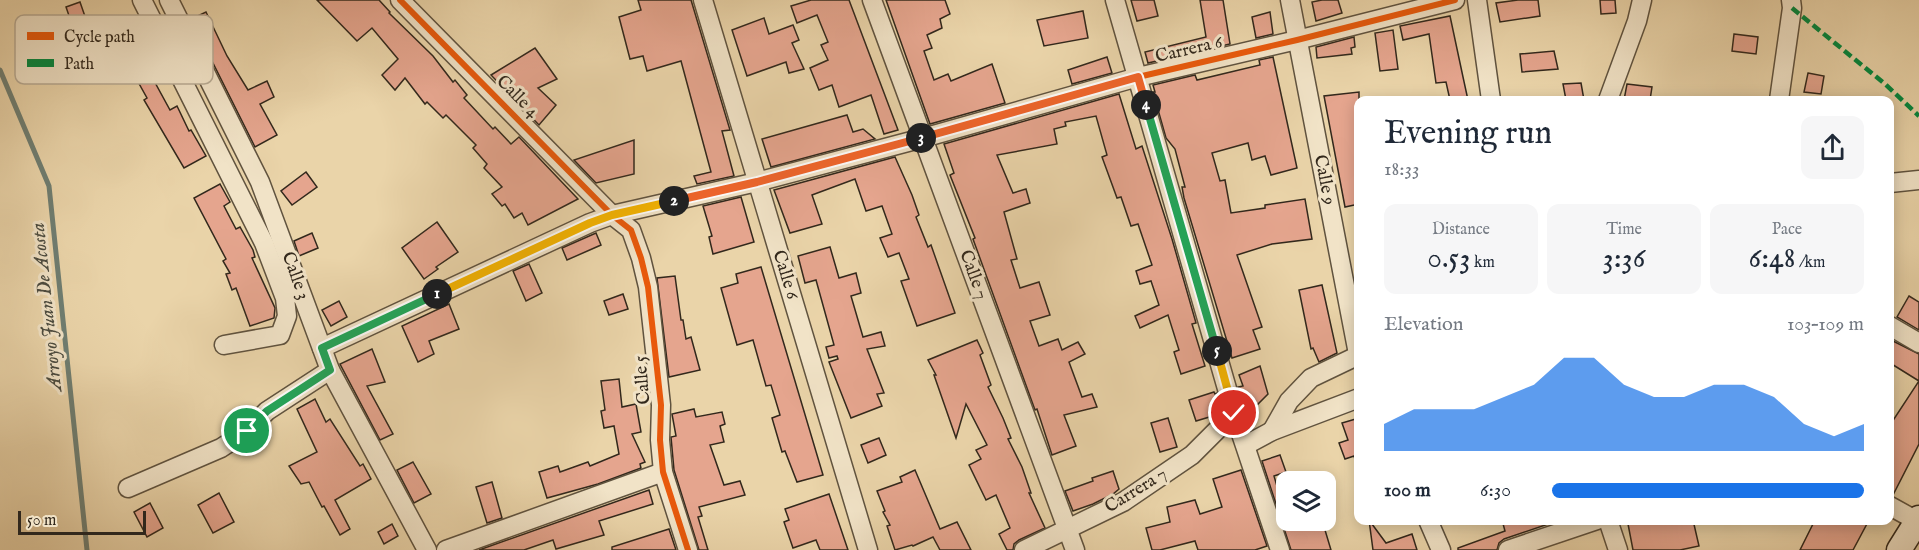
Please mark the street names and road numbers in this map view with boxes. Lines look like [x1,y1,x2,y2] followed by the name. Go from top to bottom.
[1153,31,1225,69] street label: Carrera 6
[491,71,543,123] street label: Calle 4
[1308,153,1340,207] street label: Calle 9
[953,247,993,303] street label: Calle 7
[767,248,803,303] street label: Calle 6
[276,249,314,303] street label: Calle 3
[629,354,657,405] street label: Calle 5
[1101,463,1171,519] street label: Carrera 7

